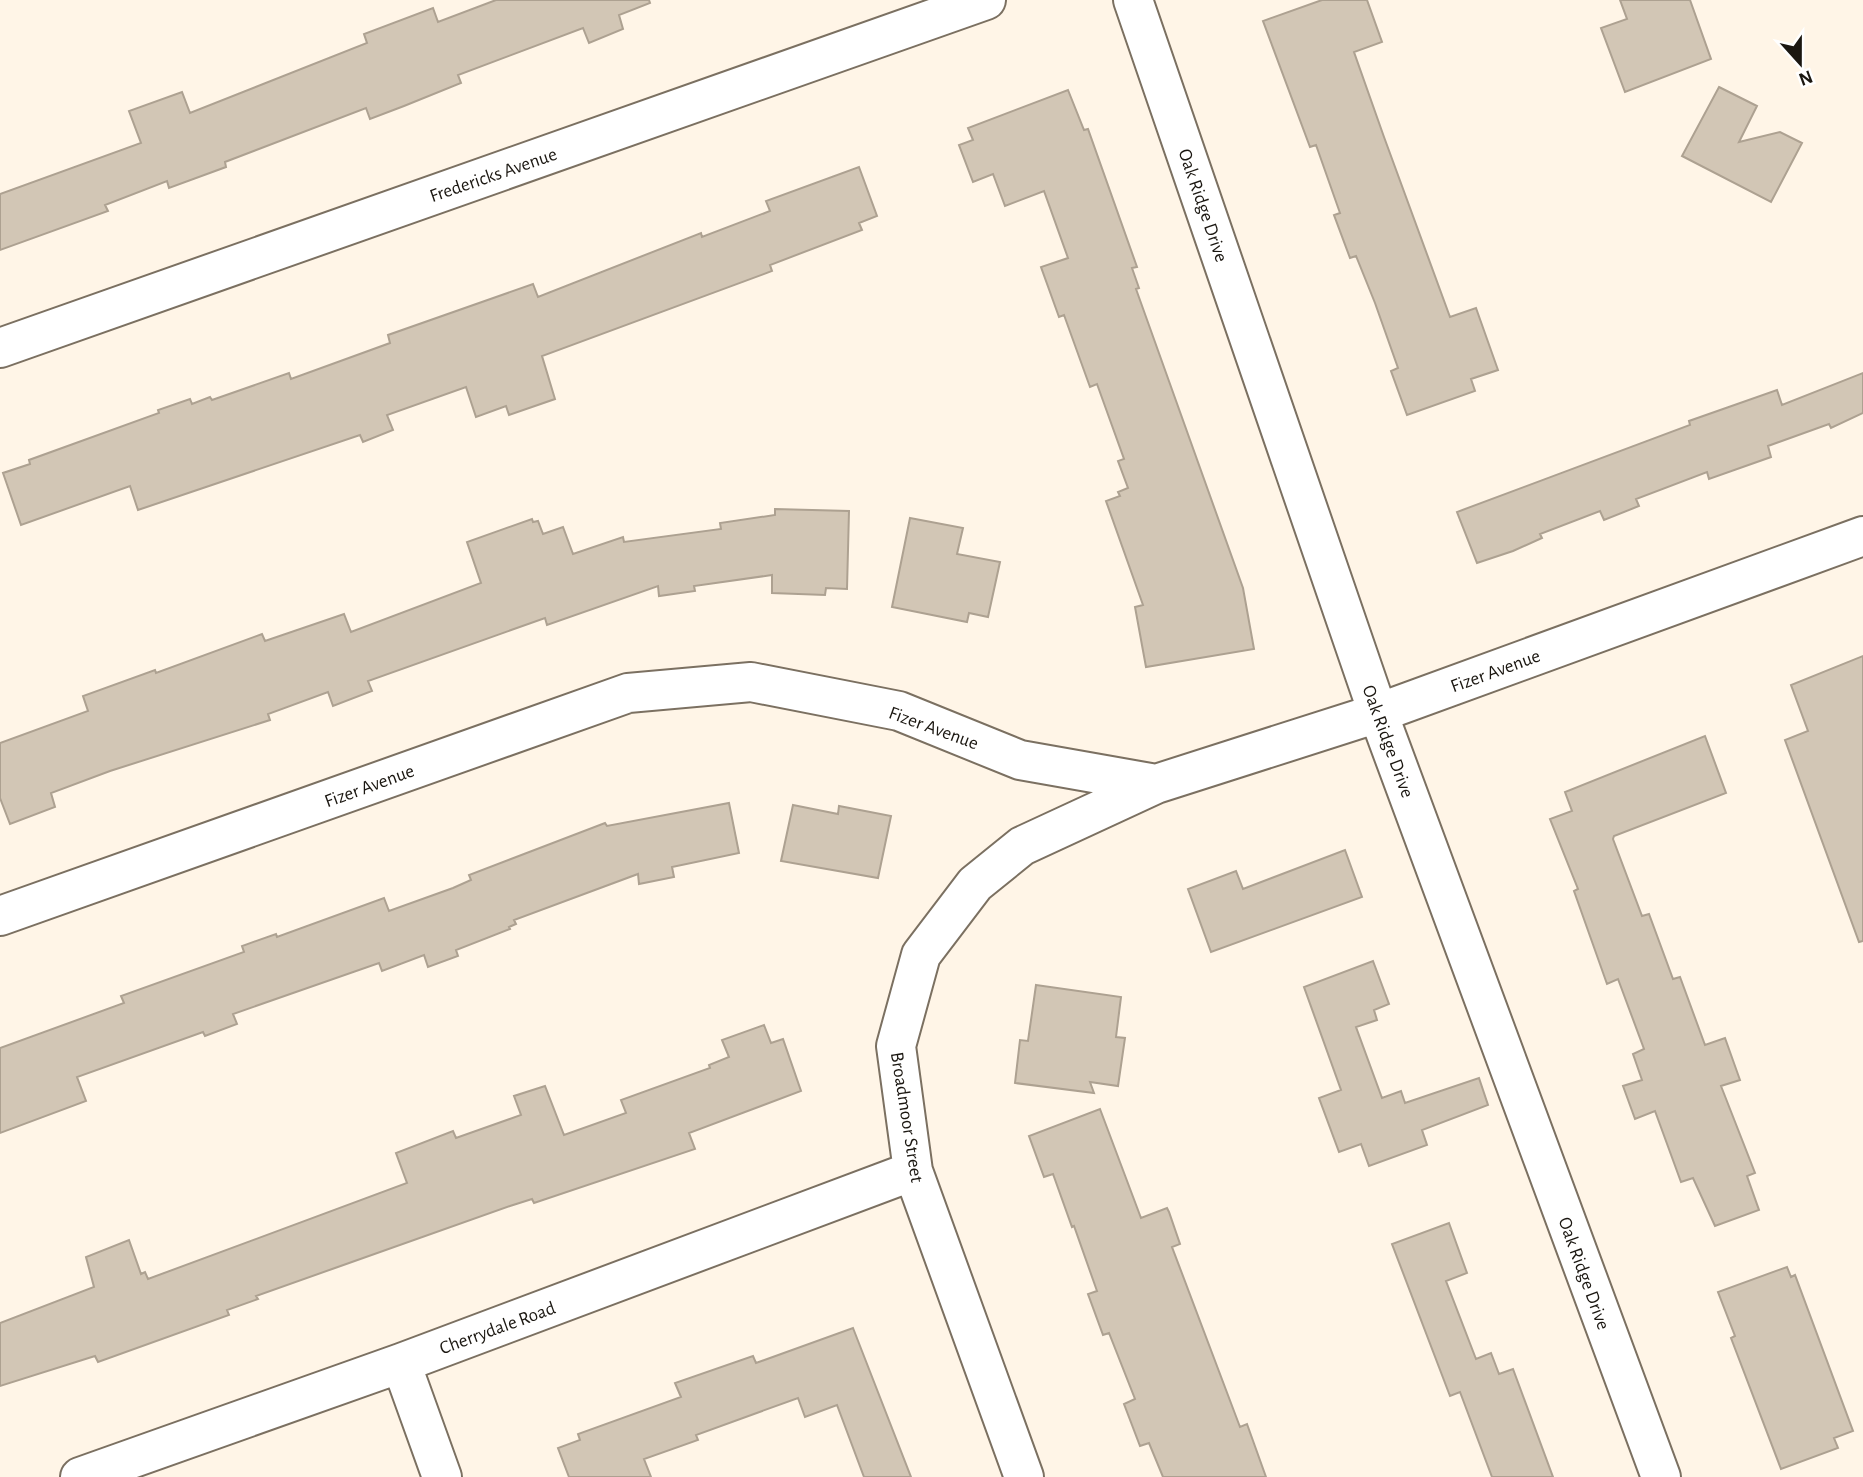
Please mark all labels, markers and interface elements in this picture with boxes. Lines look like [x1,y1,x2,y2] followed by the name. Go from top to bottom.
[1765,28,1835,98] north arrow
[1796,66,1815,89] text: N
[427,145,560,206] street label: Fredericks Avenue
[1174,146,1231,265] street label: Oak Ridge Drive
[1448,646,1543,696] street label: Fizer Avenue
[1358,683,1417,800] street label: Oak Ridge Drive
[886,703,981,753] street label: Fizer Avenue
[322,761,417,811] street label: Fizer Avenue
[887,1051,926,1184] street label: Broadmoor Street
[1554,1215,1613,1332] street label: Oak Ridge Drive
[437,1299,558,1358] street label: Cherrydale Road

